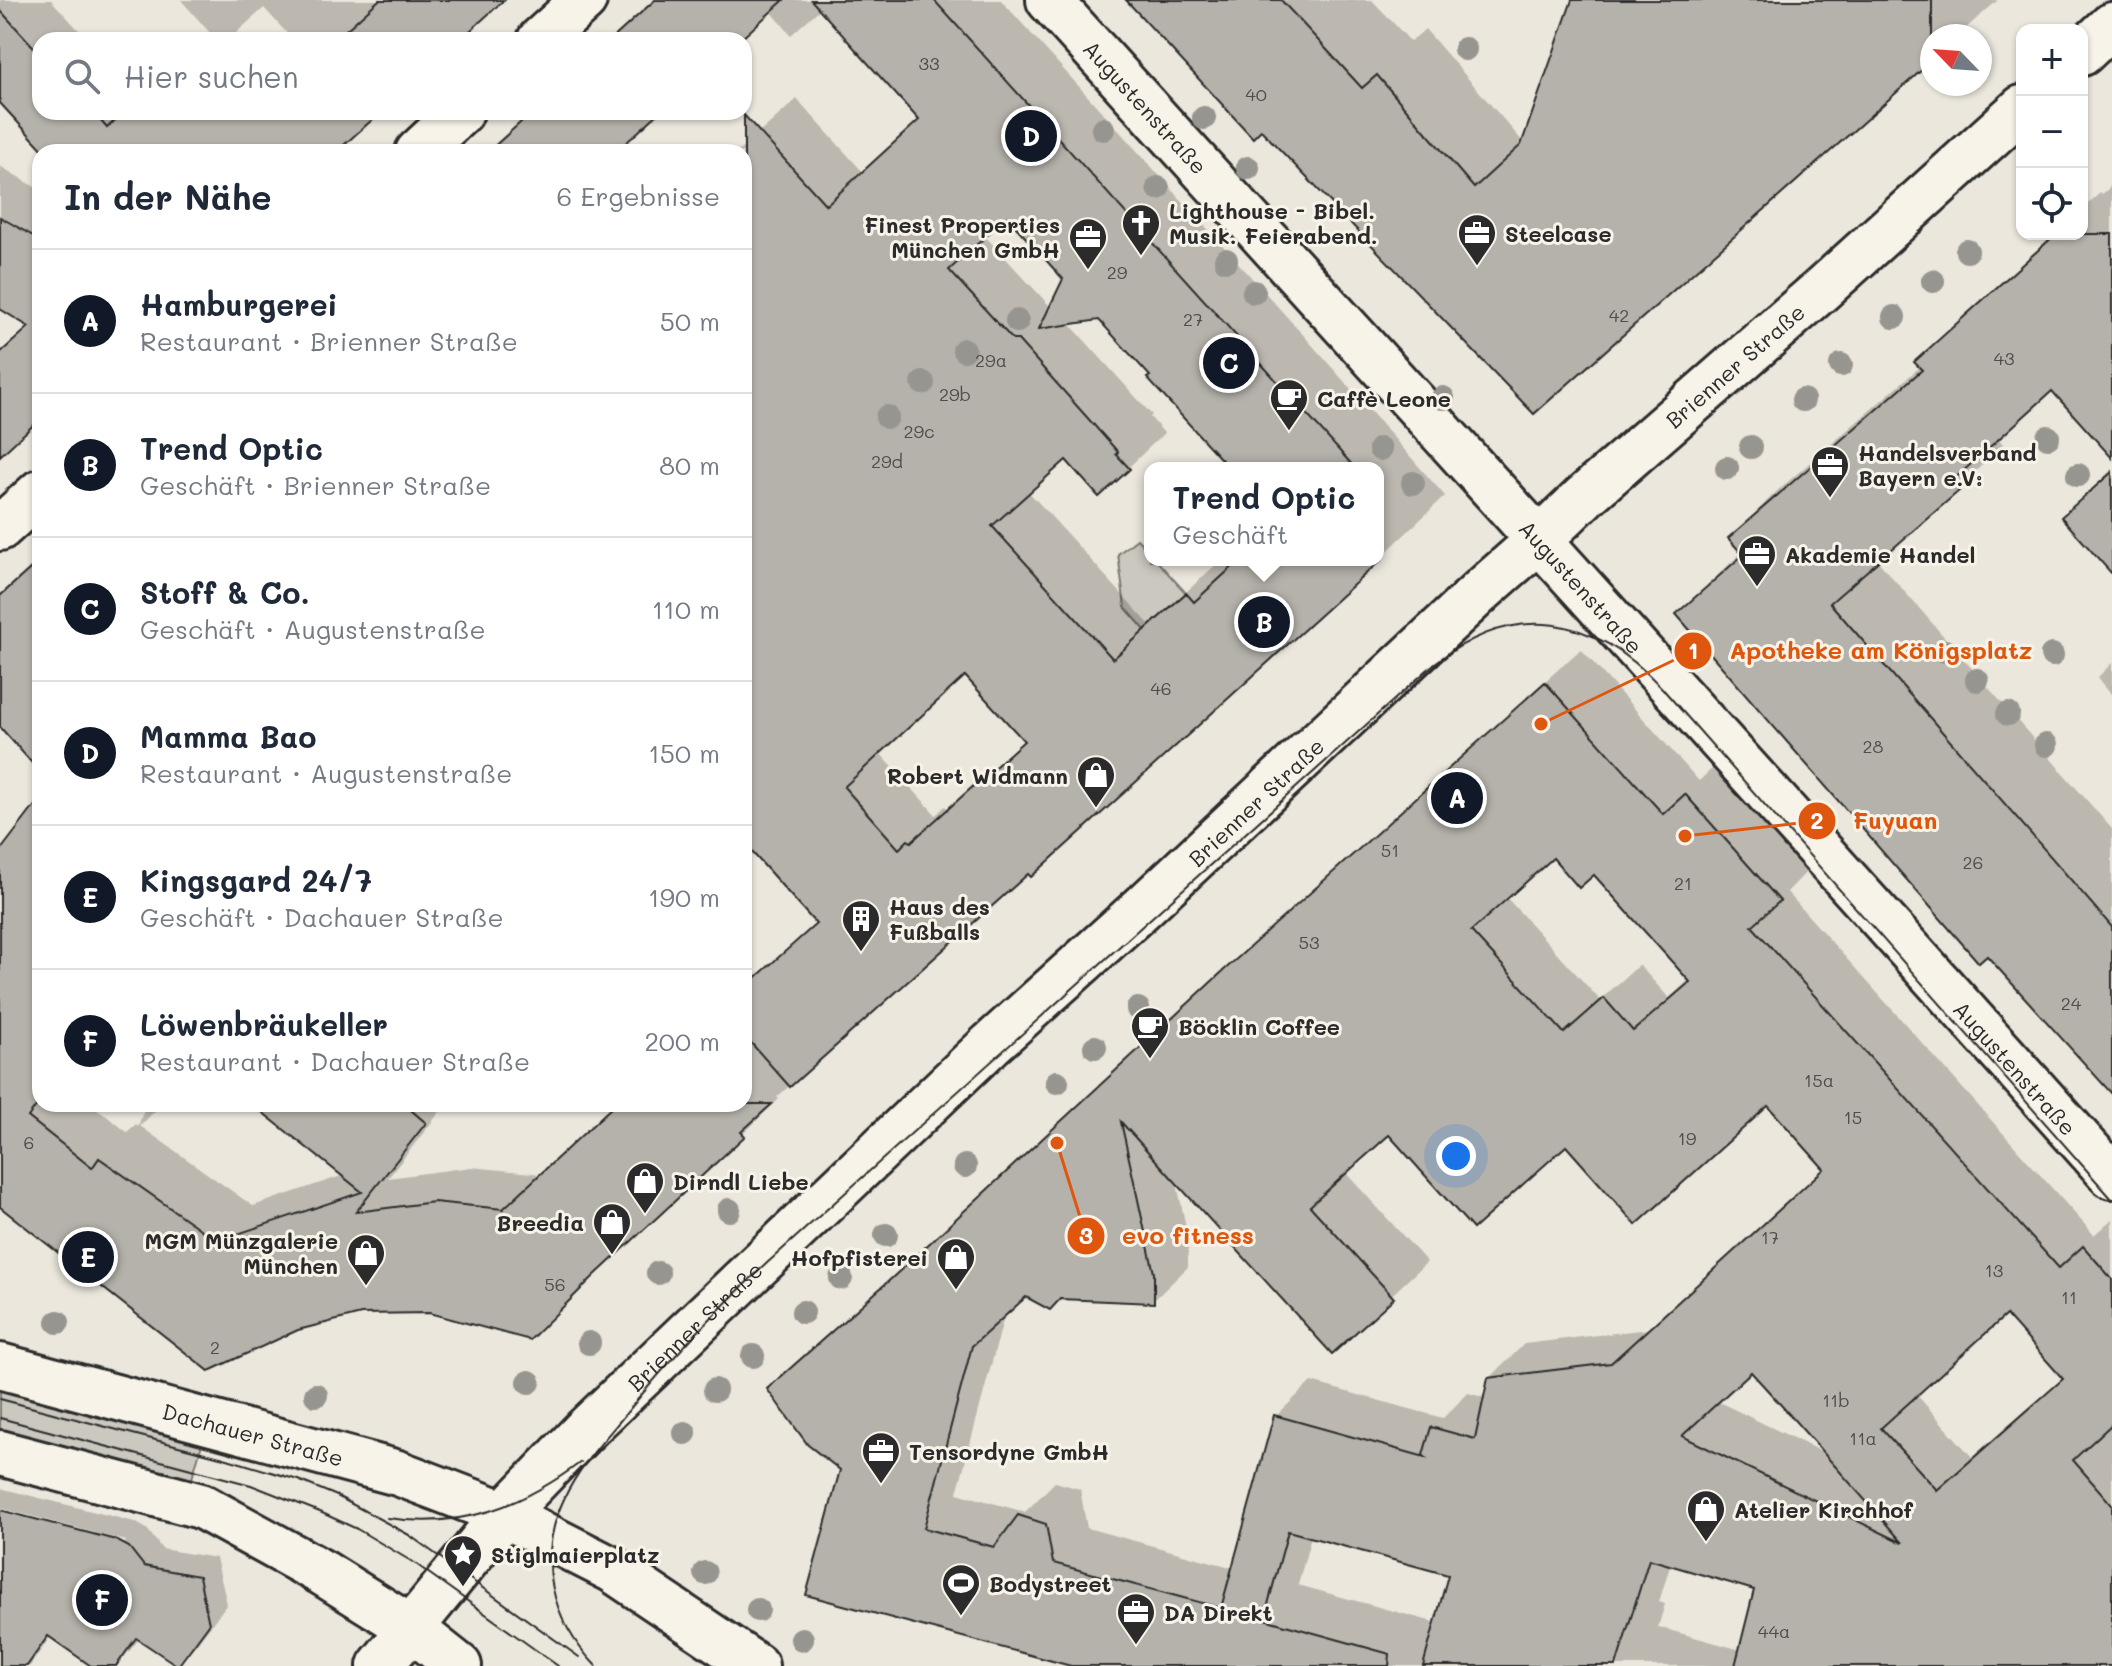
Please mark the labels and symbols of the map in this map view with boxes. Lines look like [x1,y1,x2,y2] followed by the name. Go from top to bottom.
[1920,24,1992,96] north arrow
[1078,34,1214,180] street label: Augustenstraße
[918,51,940,75] house number: 33
[1245,82,1267,106] house number: 40
[1005,106,1057,166] pin: D
[1169,196,1378,250] place label: Lighthouse - Bibel. Musik. Feierabend.
[1120,202,1162,257] church icon: Lighthouse - Bibel. Musik. Feierabend.
[864,210,1060,264] place label: Finest Properties München GmbH
[1456,212,1498,267] office icon: Steelcase
[1067,216,1109,271] office icon: Finest Properties München GmbH
[1505,219,1612,248] place label: Steelcase
[1107,260,1128,284] house number: 29
[1659,297,1810,434] street label: Brienner Straße
[1609,303,1629,327] house number: 42
[1183,307,1203,331] house number: 27
[1203,333,1255,393] pin: C
[1993,346,2015,370] house number: 43
[975,348,1007,372] house number: 29a
[1268,377,1310,432] cafe icon: Caffè Leone
[939,382,971,406] house number: 29b
[1317,384,1451,413] place label: Caffè Leone
[903,419,935,443] house number: 29c
[1858,438,2037,492] place label: Handelsverband Bayern e.V:
[1809,444,1851,499] office icon: Handelsverband Bayern e.V:
[871,449,903,473] house number: 29d
[1513,513,1649,660] street label: Augustenstraße
[1736,533,1778,588] office icon: Akademie Handel
[1785,540,1976,569] place label: Akademie Handel
[1238,592,1290,652] pin: B
[1673,627,2048,675] callout: Apotheke am Königsplatz
[1688,634,1698,665] text: 1
[1730,634,2032,665] text: Apotheke am Königsplatz
[1150,676,1172,700] house number: 46
[1182,731,1330,872] street label: Brienner Straße
[1863,734,1884,758] house number: 28
[1075,754,1117,809] shop icon: Robert Widmann
[887,761,1068,790] place label: Robert Widmann
[1431,768,1483,828] pin: A
[1797,797,1953,845] callout: Fuyuan
[1810,804,1824,835] text: 2
[1853,804,1937,835] text: Fuyuan
[1381,838,1399,862] house number: 51
[1963,850,1983,874] house number: 26
[1674,871,1692,895] house number: 21
[889,892,990,946] place label: Haus des Fußballs
[840,898,882,953] building icon: Haus des Fußballs
[1298,930,1320,954] house number: 53
[2061,991,2082,1015] house number: 24
[1947,994,2083,1141] street label: Augustenstraße
[1129,1005,1171,1060] cafe icon: Böcklin Coffee
[1178,1012,1340,1041] place label: Böcklin Coffee
[1804,1068,1834,1092] house number: 15a
[1844,1105,1862,1129] house number: 15
[1678,1126,1697,1150] house number: 19
[24,1130,34,1154] house number: 6
[1436,1136,1476,1176] your location
[624,1160,666,1215] shop icon: Dirndl Liebe
[673,1167,809,1196] place label: Dirndl Liebe
[591,1201,633,1256] shop icon: Breedia
[497,1208,584,1237] place label: Breedia
[1066,1212,1270,1260] callout: evo fitness
[1079,1219,1093,1250] text: 3
[1122,1219,1254,1250] text: evo fitness
[1761,1225,1779,1249] house number: 17
[144,1226,338,1280] place label: MGM Münzgalerie München
[62,1227,114,1287] pin: E
[345,1232,387,1287] shop icon: MGM Münzgalerie München
[935,1236,977,1291] shop icon: Hofpfisterei
[791,1243,928,1272] place label: Hofpfisterei
[621,1255,768,1397] street label: Brienner Straße
[1985,1258,2003,1282] house number: 13
[544,1272,566,1296] house number: 56
[2061,1285,2077,1309] house number: 11
[210,1335,220,1359] house number: 2
[1822,1388,1850,1412] house number: 11b
[159,1396,347,1472] street label: Dachauer Straße
[1849,1426,1877,1450] house number: 11a
[860,1430,902,1485] office icon: Tensordyne GmbH
[909,1437,1109,1466] place label: Tensordyne GmbH
[1685,1488,1727,1543] shop icon: Atelier Kirchhof
[1734,1495,1914,1524] place label: Atelier Kirchhof
[442,1533,484,1588] place icon: Stiglmaierplatz
[491,1540,660,1569] place label: Stiglmaierplatz
[940,1562,982,1617] sports icon: Bodystreet
[989,1569,1112,1598] place label: Bodystreet
[76,1570,128,1630] pin: F
[1115,1591,1157,1646] office icon: DA Direkt
[1164,1598,1273,1627] place label: DA Direkt
[1758,1619,1790,1643] house number: 44a

